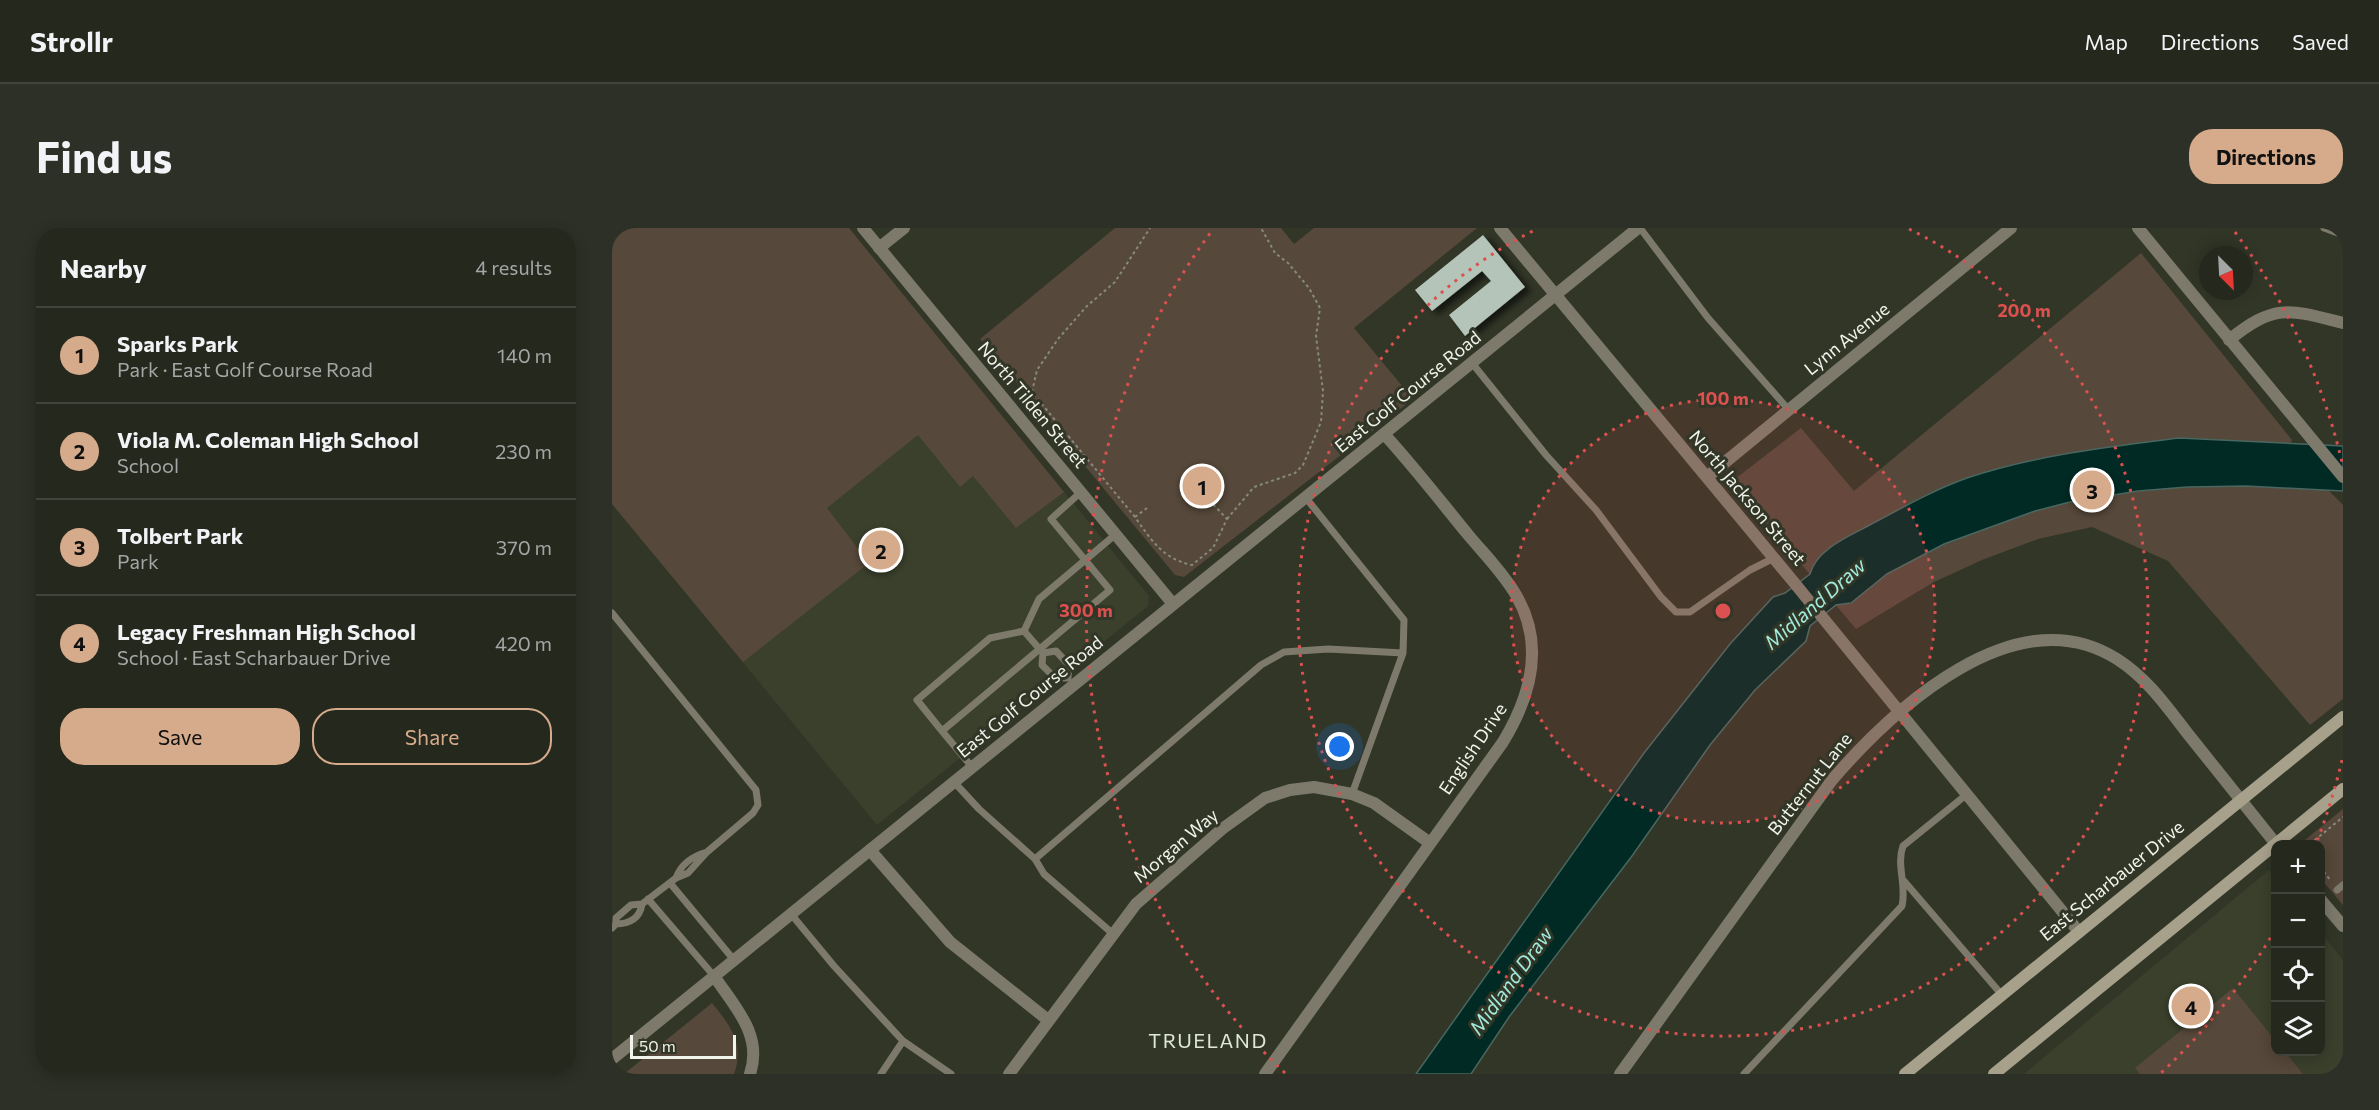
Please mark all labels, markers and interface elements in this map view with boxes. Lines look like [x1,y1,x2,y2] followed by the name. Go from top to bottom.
[30,24,113,58] text: Strollr
[2085,29,2128,54] text: Map
[2161,29,2259,54] text: Directions
[2292,29,2349,54] text: Saved
[2189,129,2343,184] button: Directions
[36,130,172,182] text: Find us
[2199,246,2253,300] north arrow
[60,252,147,283] text: Nearby
[475,255,552,279] text: 4 results
[1799,297,1893,379] street label: Lynn Avenue
[1997,299,2051,321] text: 200 m
[1330,326,1485,457] street label: East Golf Course Road
[117,330,239,357] text: Sparks Park
[974,337,1092,472] street label: North Tilden Street
[75,343,84,367] text: 1
[497,343,552,367] text: 140 m
[117,357,373,381] text: Park · East Golf Course Road
[1697,387,1749,409] text: 100 m
[1685,425,1811,569] street label: North Jackson Street
[117,426,419,453] text: Viola M. Coleman High School
[74,439,85,463] text: 2
[495,439,552,463] text: 230 m
[117,453,179,477] text: School
[1182,464,1222,508] pin: 1
[2072,468,2112,512] pin: 3
[117,522,243,549] text: Tolbert Park
[862,528,900,572] pin: 2
[74,535,85,559] text: 3
[496,535,552,559] text: 370 m
[117,549,159,573] text: Park
[1759,552,1871,654] water label: Midland Draw
[1059,599,1113,621] text: 300 m
[1713,601,1733,621] centre of rings
[117,618,416,645] text: Legacy Freshman High School
[73,631,86,655] text: 4
[495,631,552,655] text: 420 m
[952,631,1107,762] street label: East Golf Course Road
[117,645,391,669] text: School · East Scharbauer Drive
[1434,699,1511,798] street label: English Drive
[60,708,300,765] button: Save
[312,708,552,765] button: Share
[1762,728,1856,839] street label: Butternut Lane
[1325,732,1354,761] your location
[1129,803,1222,887] street label: Morgan Way
[2035,815,2188,945] street label: East Scharbauer Drive
[2271,840,2325,1056] map controls
[2271,840,2325,894] button: +
[2271,894,2325,948] button: −
[1463,921,1558,1039] water label: Midland Draw
[2271,948,2325,1002] button: locate
[2172,984,2210,1028] pin: 4
[2271,1002,2325,1056] button: layers
[1148,1028,1268,1052] district label: TRUELAND
[630,1032,736,1060] scale bar
[639,1036,676,1055] text: 50 m

